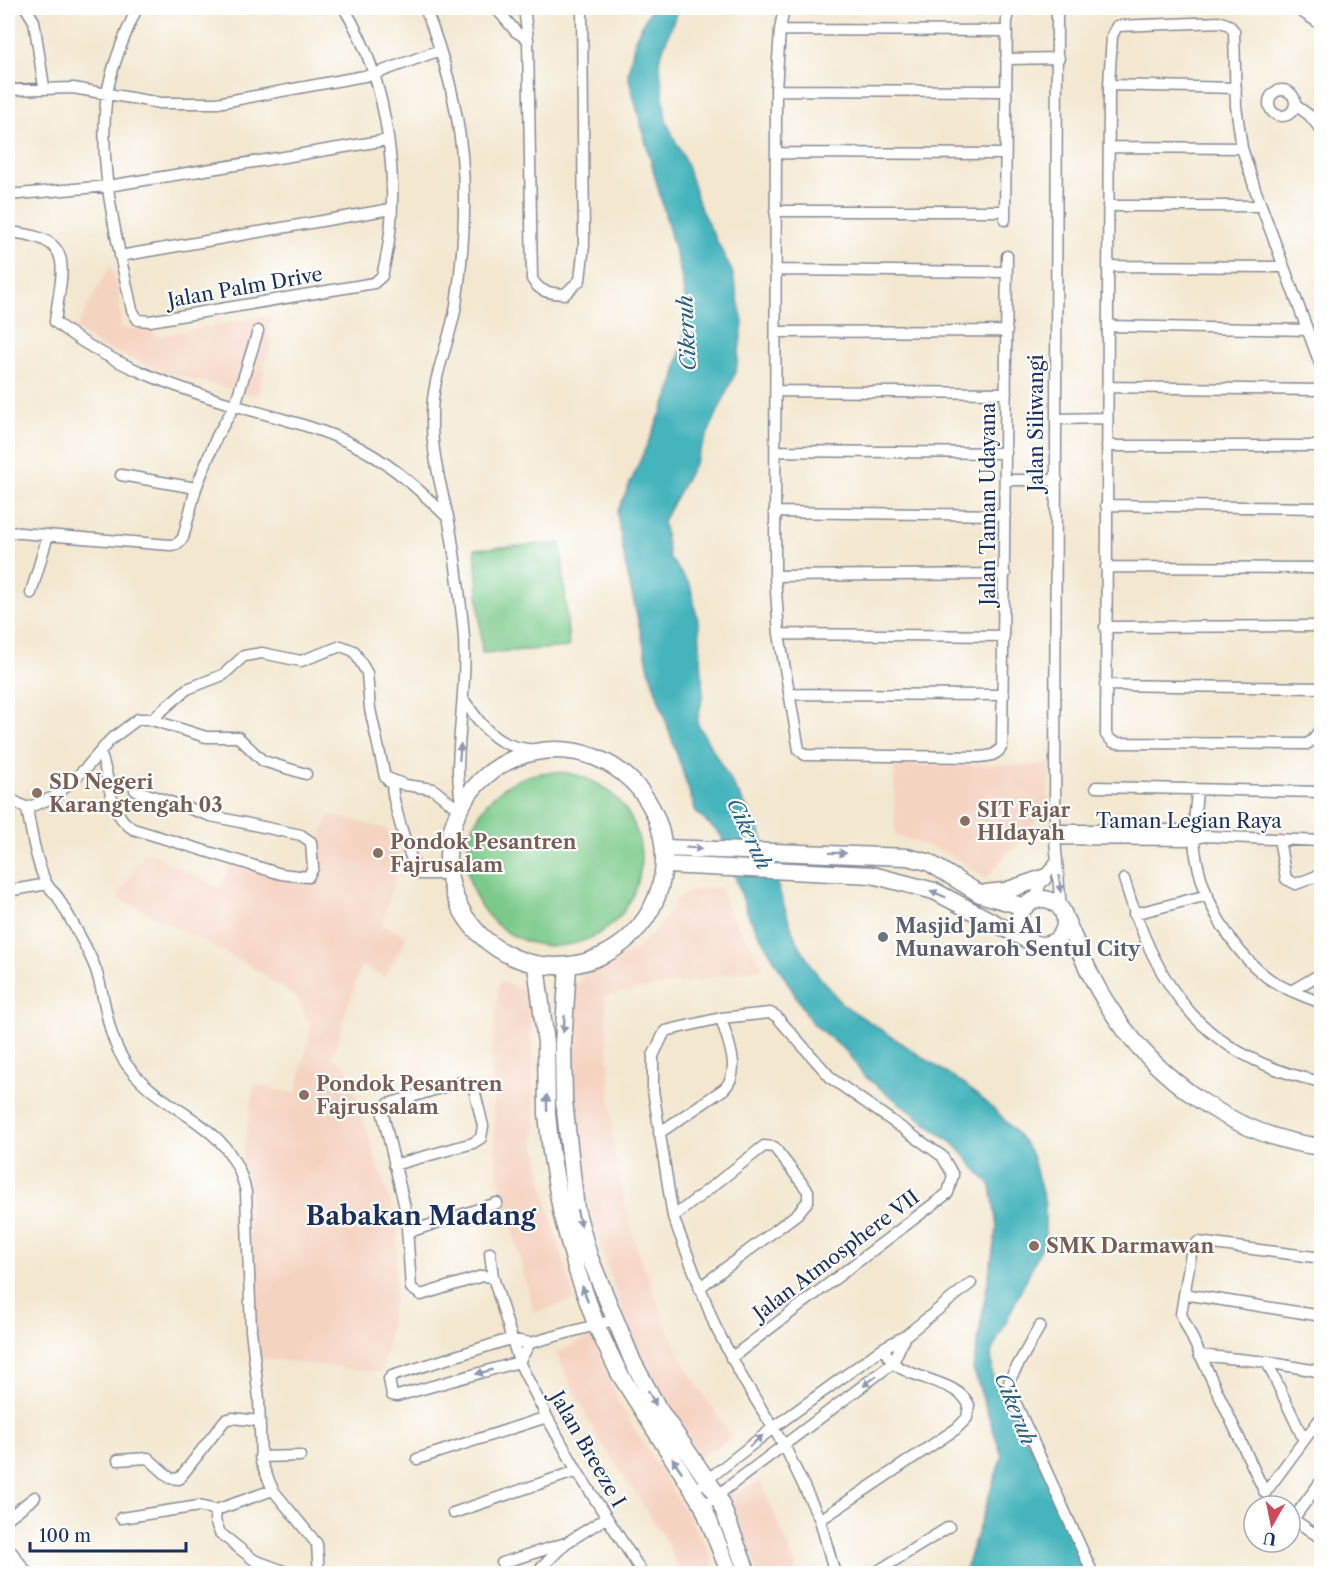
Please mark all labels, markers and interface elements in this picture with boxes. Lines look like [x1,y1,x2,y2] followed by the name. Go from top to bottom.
[163,262,324,313] street label: Jalan Palm Drive
[672,294,701,372] water label: Cikeruh
[1024,354,1048,495] street label: Jalan Siliwangi
[976,402,1000,609] street label: Jalan Taman Udayana
[455,743,465,762] one-way arrow
[49,770,223,817] place label: SD Negeri Karangtengah 03
[30,786,44,800] marker: SD Negeri Karangtengah 03
[722,794,777,873] water label: Cikeruh
[977,798,1071,845] place label: SIT Fajar HIdayah
[1096,809,1282,833] street label: Taman Legian Raya
[958,814,972,828] marker: SIT Fajar HIdayah
[390,830,577,877] place label: Pondok Pesantren Fajrusalam
[684,844,703,853] one-way arrow
[371,846,385,860] marker: Pondok Pesantren Fajrusalam
[828,848,847,858] one-way arrow
[1055,875,1064,894] one-way arrow
[929,889,947,899] one-way arrow
[895,914,1141,961] place label: Masjid Jami Al Munawaroh Sentul City
[876,930,890,944] marker: Masjid Jami Al Munawaroh Sentul City
[560,1015,569,1034] one-way arrow
[316,1072,503,1119] place label: Pondok Pesantren Fajrussalam
[297,1088,311,1102] marker: Pondok Pesantren Fajrussalam
[542,1094,552,1113] one-way arrow
[746,1185,924,1327] street label: Jalan Atmosphere VII
[306,1200,537,1232] district label: Babakan Madang
[574,1209,584,1228] one-way arrow
[1046,1234,1214,1258] place label: SMK Darmawan
[1027,1239,1041,1253] marker: SMK Darmawan
[580,1284,590,1302] one-way arrow
[475,1367,493,1377] one-way arrow
[990,1369,1041,1449] water label: Cikeruh
[862,1375,878,1388] one-way arrow
[543,1384,631,1512] street label: Jalan Breeze I
[648,1390,657,1407] one-way arrow
[748,1435,763,1448] one-way arrow
[672,1457,683,1473] one-way arrow
[1242,1494,1302,1554] north arrow
[30,1515,186,1553] scale bar
[39,1525,91,1547] text: 100 m
[1262,1528,1278,1550] text: U

